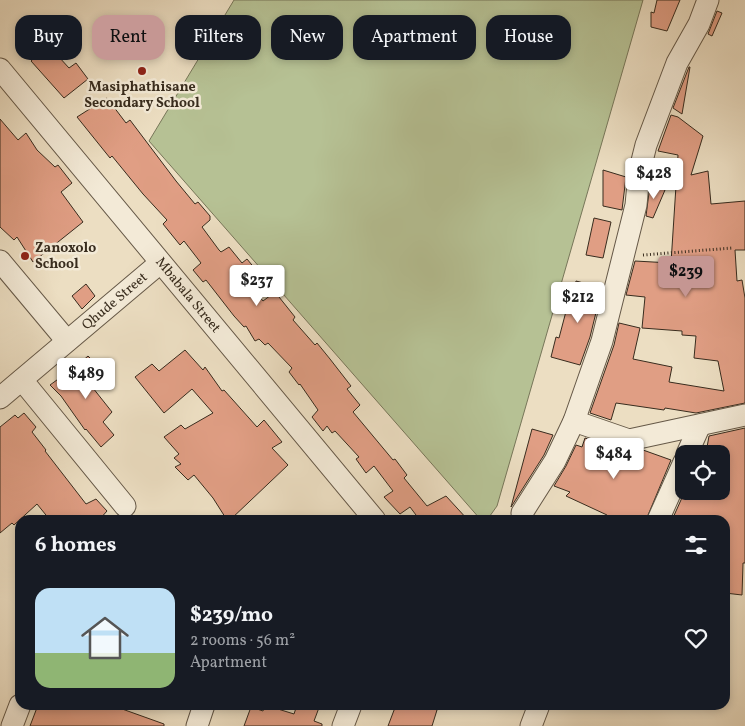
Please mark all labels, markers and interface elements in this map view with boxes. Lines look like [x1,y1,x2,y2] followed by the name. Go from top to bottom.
[15,15,82,60] chip: Buy
[92,15,165,60] chip: Rent
[175,15,261,60] chip: Filters
[271,15,343,60] chip: New
[353,15,476,60] chip: Apartment
[486,15,571,60] chip: House
[136,65,148,77] marker: Masiphathisane Secondary School
[84,78,200,113] place label: Masiphathisane Secondary School
[624,158,684,200] pin: $428
[636,163,672,185] text: $428
[35,239,96,274] place label: Zanoxolo School
[19,250,31,262] marker: Zanoxolo School
[151,253,225,337] street label: Mbabala Street
[656,256,716,298] pin: $239
[669,261,703,283] text: $239
[227,264,287,307] pin: $237
[78,268,152,335] street label: Qhude Street
[241,270,273,292] text: $237
[548,282,608,324] pin: $212
[562,287,594,309] text: $212
[56,358,116,400] pin: $489
[68,363,104,385] text: $489
[584,438,644,480] pin: $484
[596,443,632,465] text: $484
[675,445,730,500] map controls
[675,445,730,500] button: locate
[35,531,116,560] text: 6 homes
[682,531,710,559] icon: filters
[190,601,273,630] text: $239/mo
[75,608,135,668] icon: home
[682,624,710,652] icon: heart
[190,630,295,652] text: 2 rooms · 56 m²
[190,652,267,674] text: Apartment

